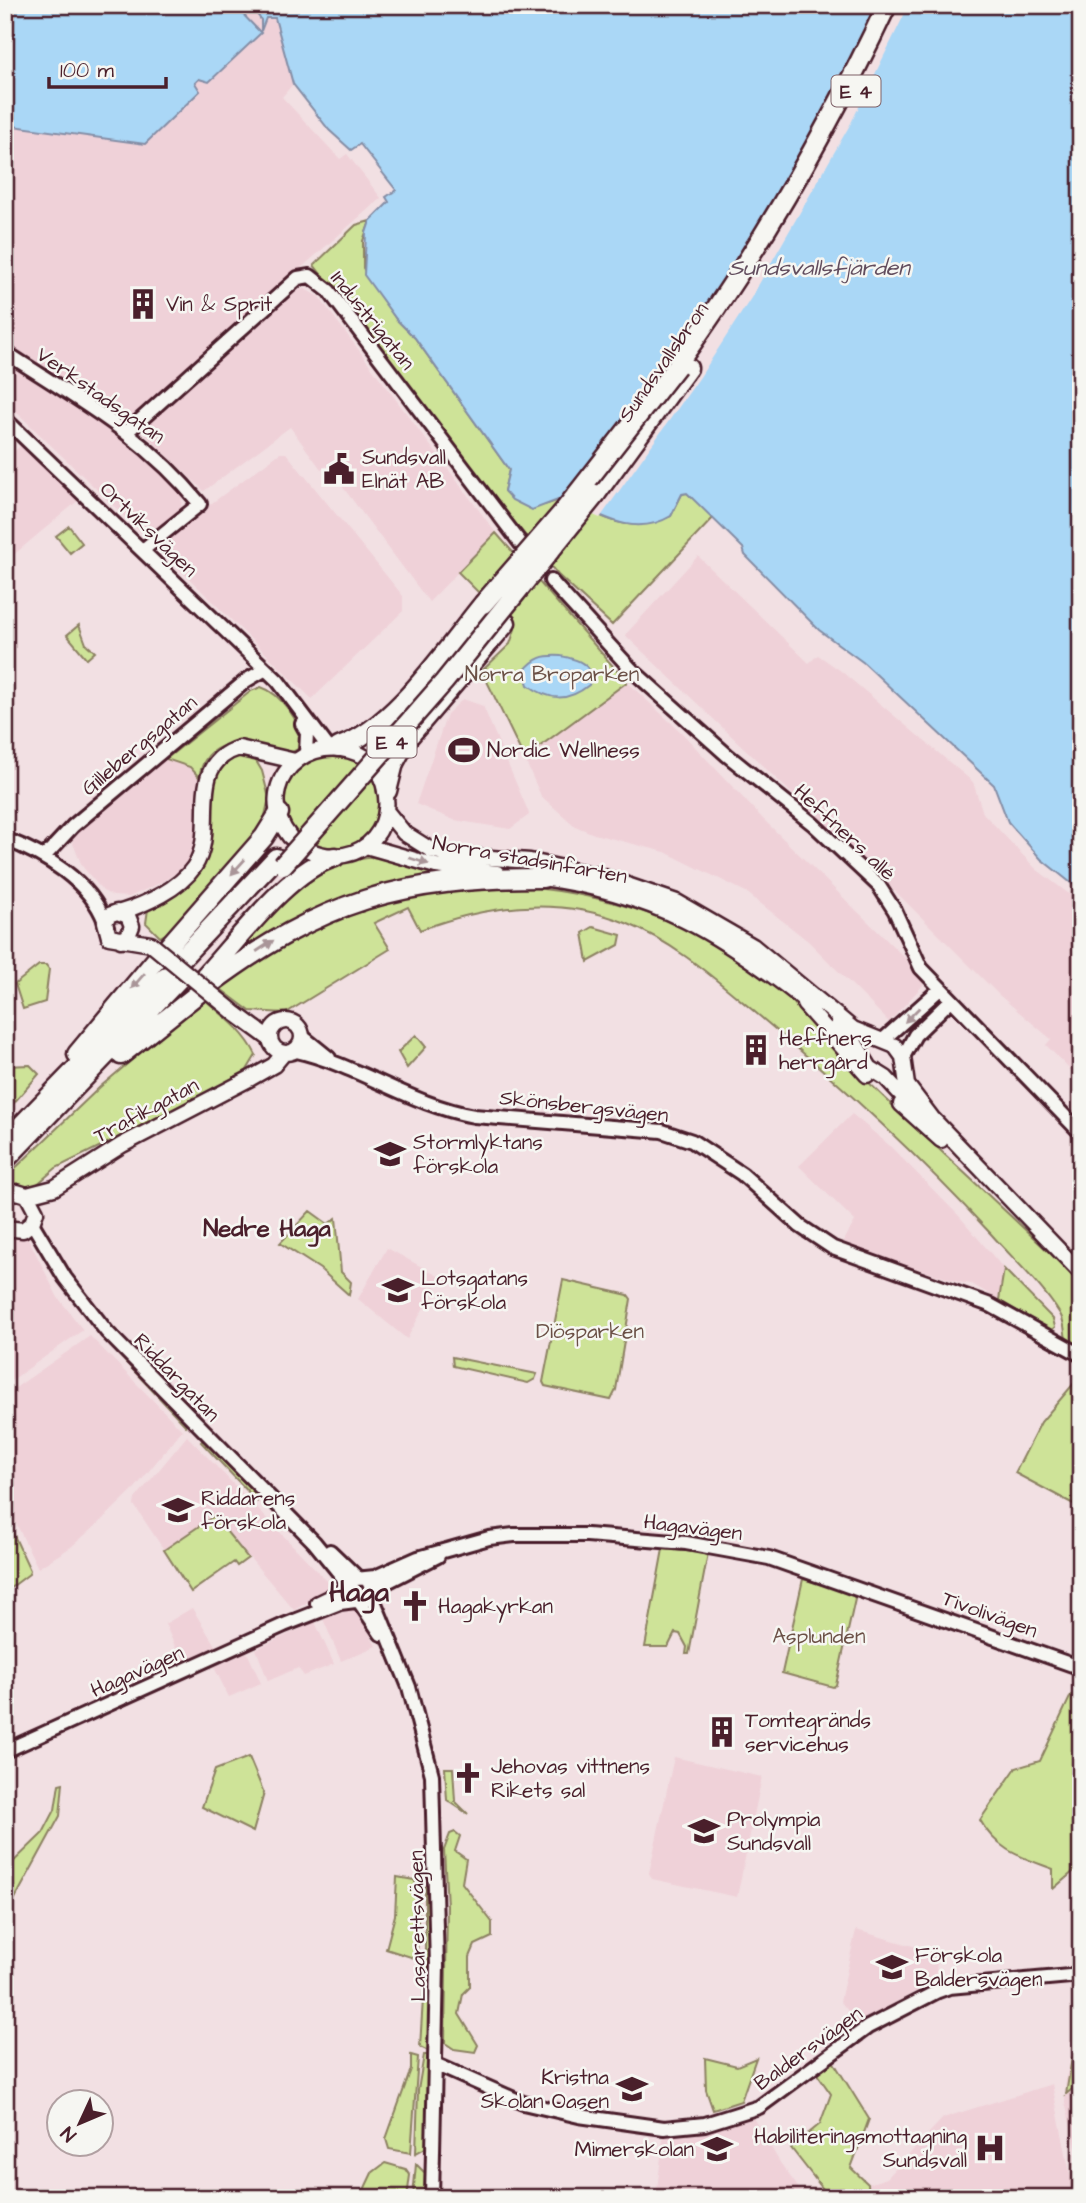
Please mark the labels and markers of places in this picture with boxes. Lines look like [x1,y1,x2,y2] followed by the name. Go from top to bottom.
[126,287,160,321] building icon: Vin & Sprit
[166,290,273,320] place label: Vin & Sprit
[362,443,446,496] place label: Sundsvall Elnät AB
[322,452,356,486] public building icon: Sundsvall Elnät AB
[447,733,481,767] sports icon: Nordic Wellness
[487,736,640,765] place label: Nordic Wellness
[779,1024,872,1079] place label: Heffners herrgård
[739,1033,773,1067] building icon: Heffners herrgård
[413,1128,543,1181] place label: Stormlyktans förskola
[373,1137,407,1171] school or university icon: Stormlyktans förskola
[421,1264,528,1317] place label: Lotsgatans förskola
[381,1273,415,1307] school or university icon: Lotsgatans förskola
[201,1484,295,1537] place label: Riddarens förskola
[161,1493,195,1527] school or university icon: Riddarens förskola
[398,1589,432,1623] church icon: Hagakyrkan
[438,1592,553,1623] place label: Hagakyrkan
[745,1706,871,1759] place label: Tomtegränds servicehus
[705,1715,739,1749] building icon: Tomtegränds servicehus
[491,1752,650,1805] place label: Jehovas vittnens Rikets sal
[451,1761,485,1795] church icon: Jehovas vittnens Rikets sal
[727,1805,821,1858] place label: Prolympia Sundsvall
[687,1814,721,1848] school or university icon: Prolympia Sundsvall
[915,1941,1042,1996] place label: Förskola Baldersvägen
[875,1950,909,1984] school or university icon: Förskola Baldersvägen
[481,2063,609,2116] place label: Kristna Skolan Oasen
[615,2072,649,2106] school or university icon: Kristna Skolan Oasen
[754,2122,967,2175] place label: Habiliteringsmottagning Sundsvall
[973,2131,1007,2165] hospital icon: Habiliteringsmottagning Sundsvall
[700,2132,734,2166] school or university icon: Mimerskolan
[574,2135,694,2164] place label: Mimerskolan

